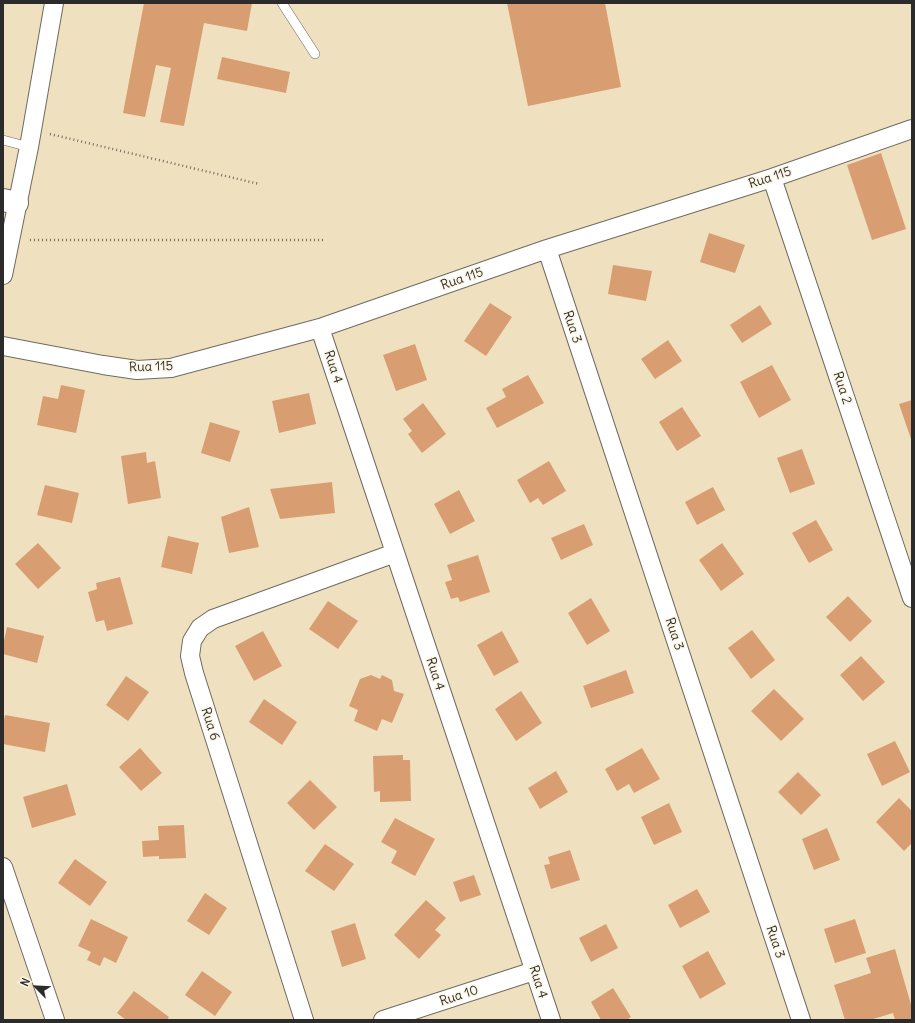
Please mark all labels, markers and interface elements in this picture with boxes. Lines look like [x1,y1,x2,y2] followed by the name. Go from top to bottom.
[747,164,793,192] street label: Rua 115
[439,264,485,294] street label: Rua 115
[559,309,585,345] street label: Rua 3
[320,349,346,385] street label: Rua 4
[129,358,173,376] street label: Rua 115
[829,370,855,406] street label: Rua 2
[661,616,687,652] street label: Rua 3
[422,656,448,692] street label: Rua 4
[197,706,223,742] street label: Rua 6
[762,924,788,960] street label: Rua 3
[525,964,551,1000] street label: Rua 4
[16,967,56,1007] north arrow
[17,976,33,988] text: N
[438,982,480,1010] street label: Rua 10

